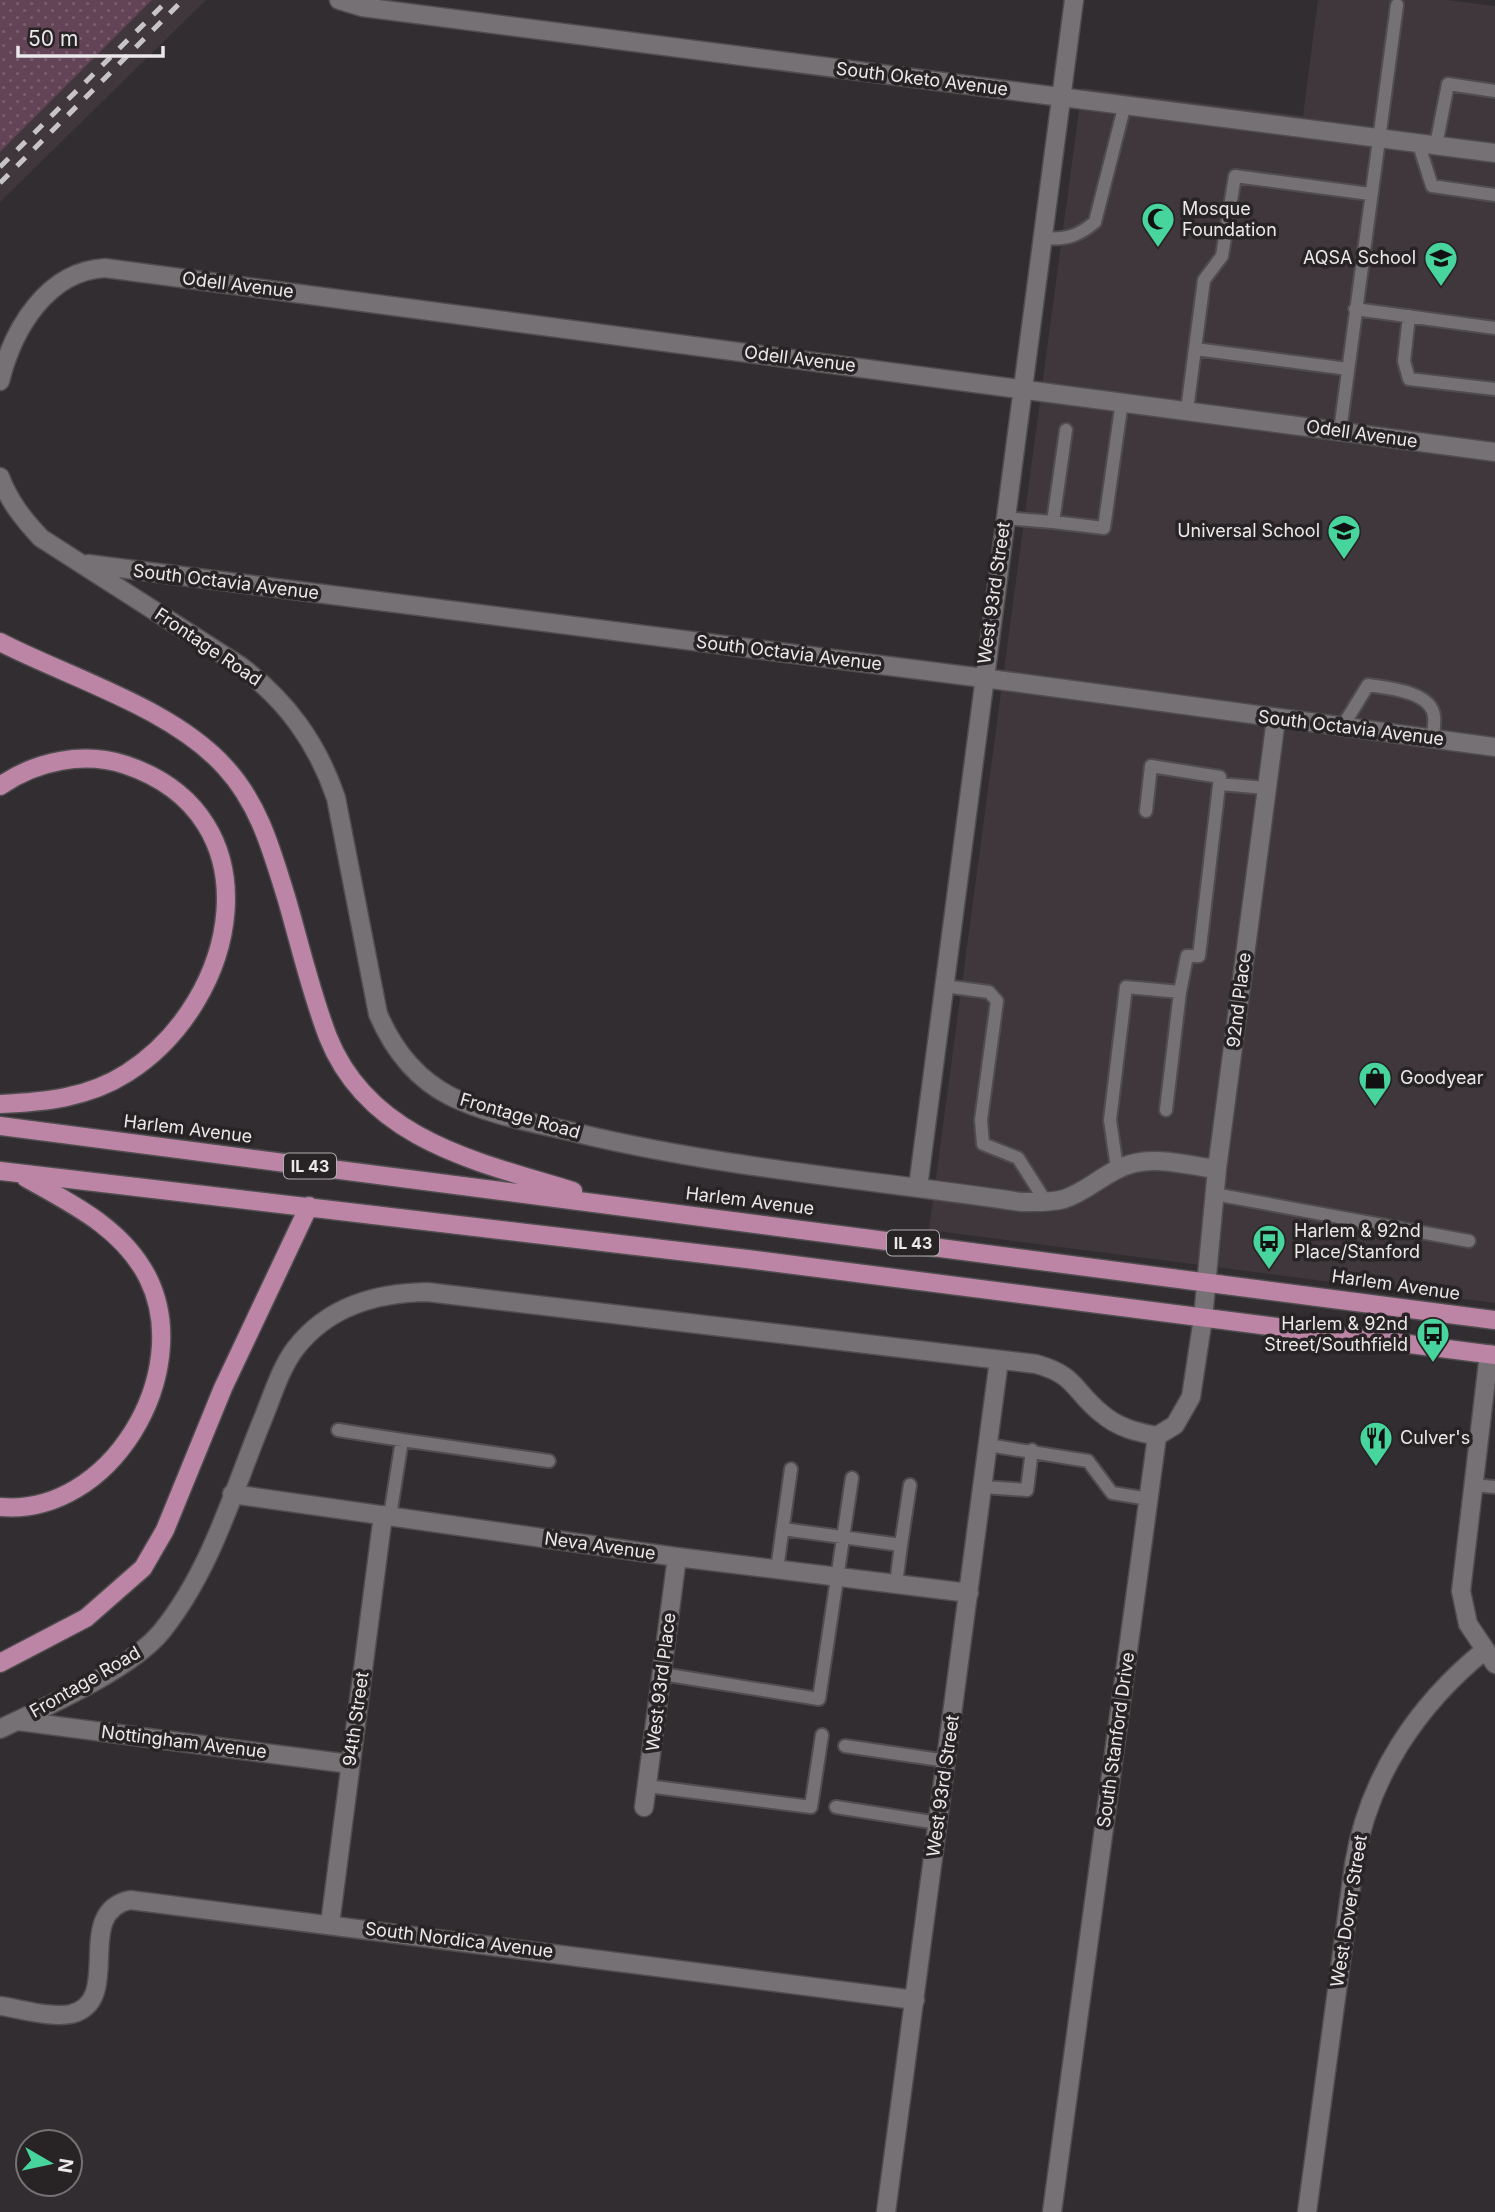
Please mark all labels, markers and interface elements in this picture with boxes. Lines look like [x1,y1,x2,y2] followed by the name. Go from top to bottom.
[18,14,163,58] scale bar
[28,26,78,51] text: 50 m
[835,58,1009,99] street label: South Oketo Avenue
[1182,198,1277,240] place label: Mosque Foundation
[1139,200,1177,249] mosque icon: Mosque Foundation
[1422,239,1460,288] school or university icon: AQSA School
[1303,247,1416,268] place label: AQSA School
[181,267,295,302] street label: Odell Avenue
[743,341,857,376] street label: Odell Avenue
[1305,415,1419,452] street label: Odell Avenue
[1325,512,1363,561] school or university icon: Universal School
[973,520,1014,665] street label: West 93rd Street
[1177,520,1320,541] place label: Universal School
[132,560,320,603] street label: South Octavia Avenue
[151,603,266,690] street label: Frontage Road
[695,631,883,674] street label: South Octavia Avenue
[1257,706,1445,749] street label: South Octavia Avenue
[1222,951,1255,1049] street label: 92nd Place
[1356,1059,1394,1108] shop icon: Goodyear
[1400,1067,1484,1088] place label: Goodyear
[458,1088,583,1143] street label: Frontage Road
[123,1110,254,1147] street label: Harlem Avenue
[284,1154,336,1178] road number: IL 43
[685,1182,816,1219] street label: Harlem Avenue
[1294,1220,1421,1262] place label: Harlem & 92nd Place/Stanford
[1250,1222,1288,1271] bus stop icon: Harlem & 92nd Place/Stanford
[887,1231,939,1256] road number: IL 43
[1331,1265,1462,1304] street label: Harlem Avenue
[1264,1313,1408,1355] place label: Harlem & 92nd Street/Southfield
[1414,1315,1452,1364] bus stop icon: Harlem & 92nd Street/Southfield
[1357,1419,1395,1468] restaurant icon: Culver's
[1400,1427,1470,1448] place label: Culver's
[543,1527,657,1564] street label: Neva Avenue
[642,1611,679,1752] street label: West 93rd Place
[26,1641,144,1722] street label: Frontage Road
[1093,1651,1138,1829] street label: South Stanford Drive
[338,1670,373,1768] street label: 94th Street
[922,1713,963,1858] street label: West 93rd Street
[100,1721,268,1762] street label: Nottingham Avenue
[1326,1833,1371,1989] street label: West Dover Street
[364,1918,554,1961] street label: South Nordica Avenue
[14,2128,84,2198] north arrow
[53,2157,78,2175] text: N

